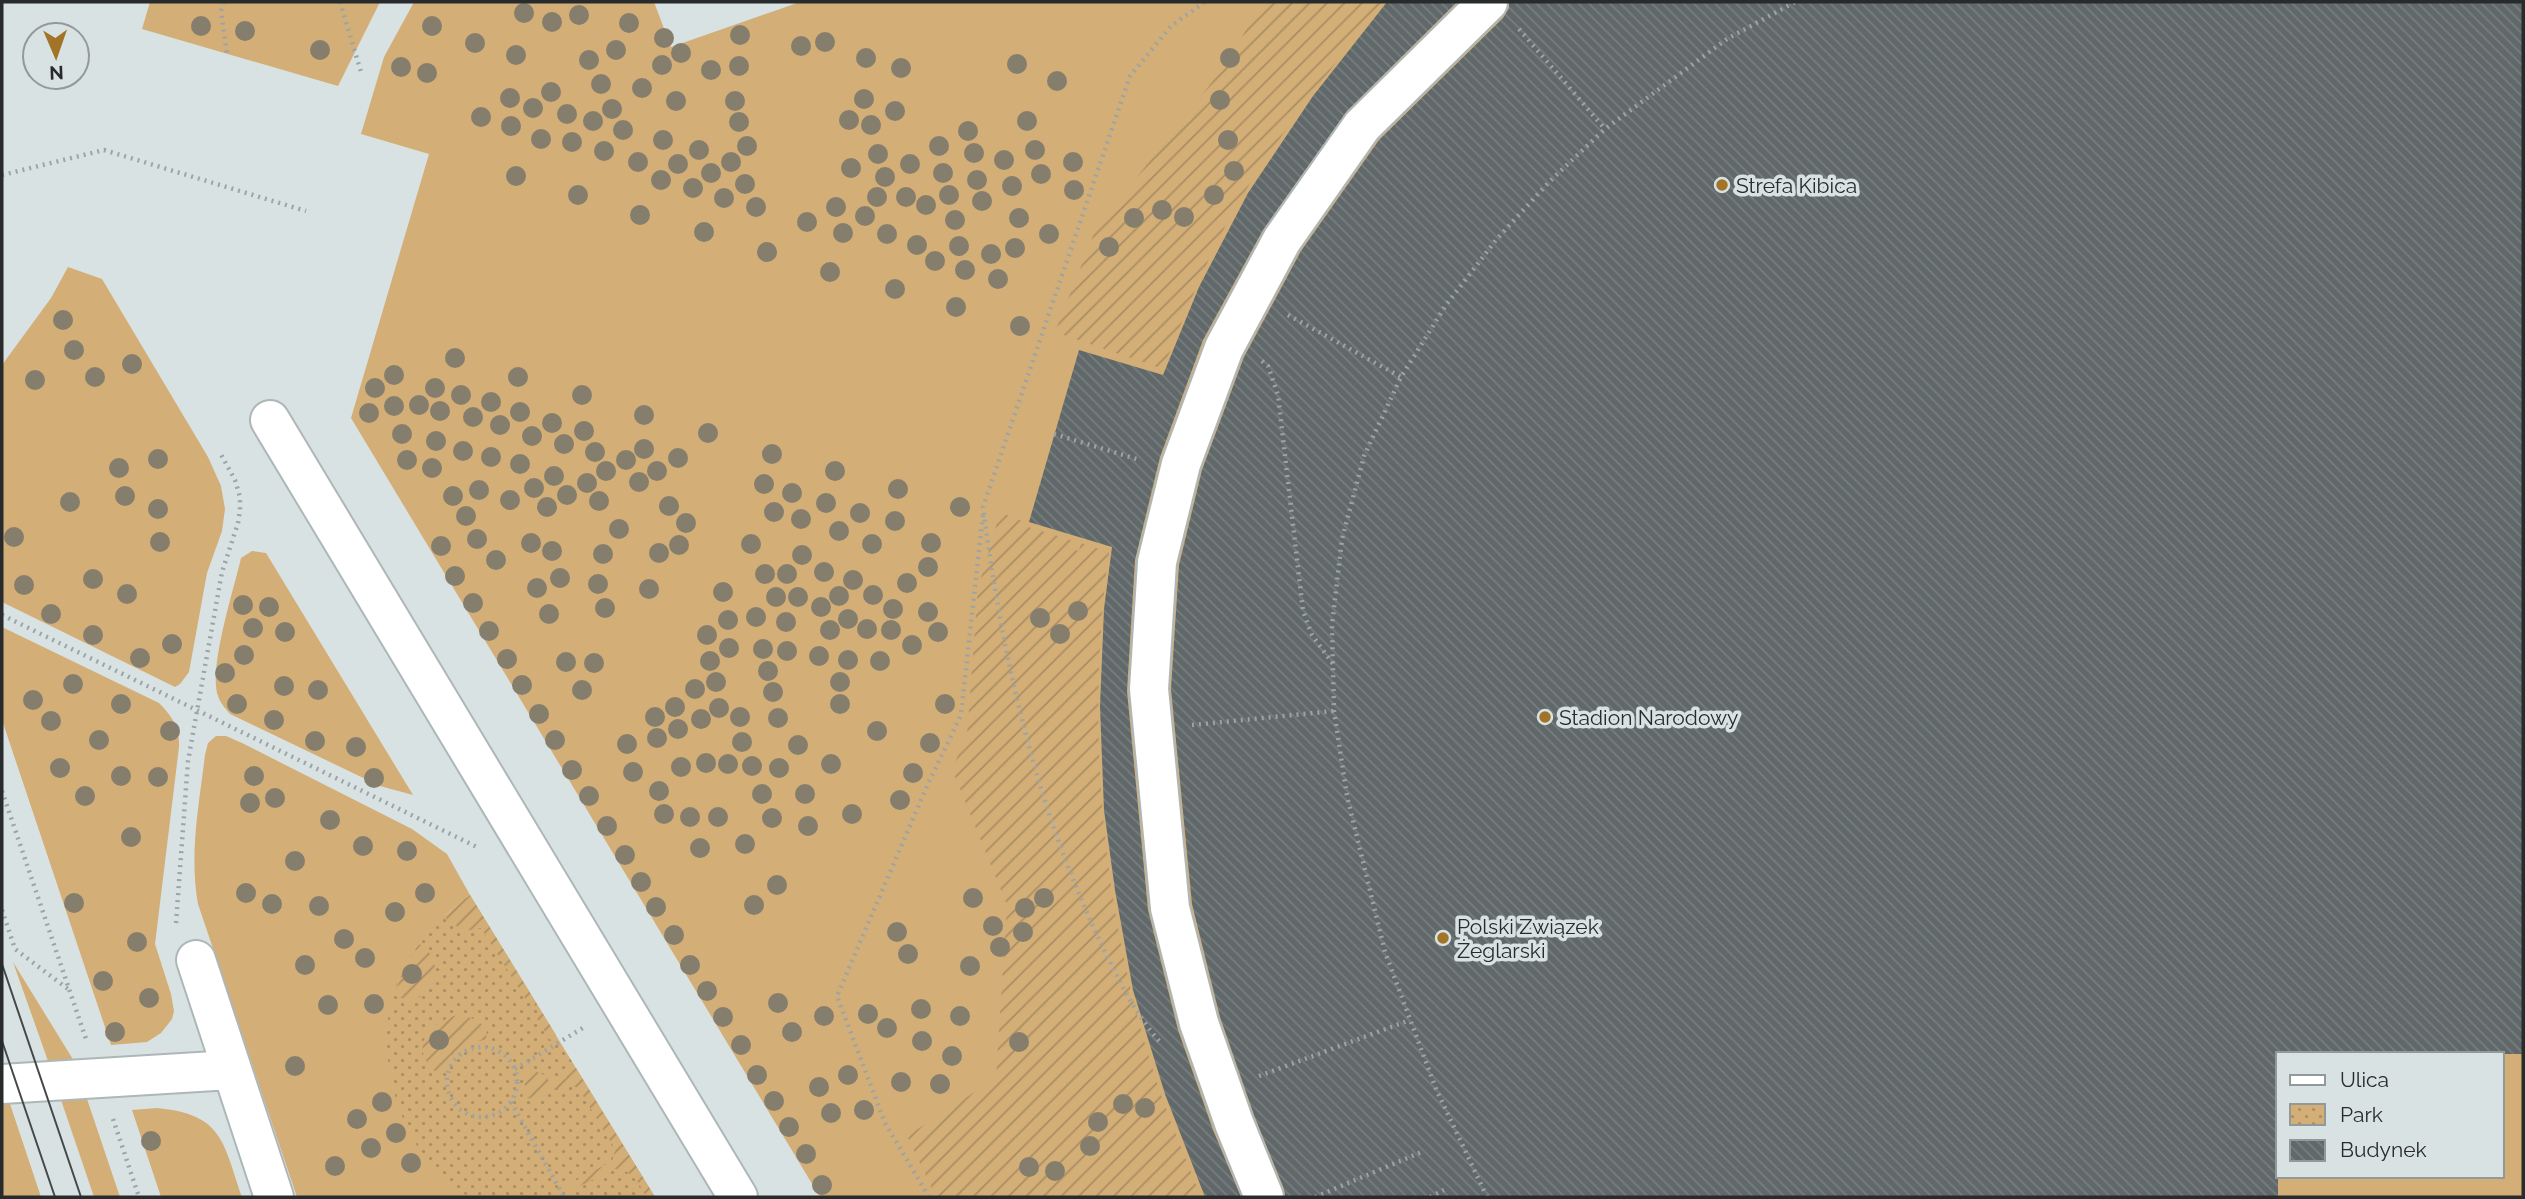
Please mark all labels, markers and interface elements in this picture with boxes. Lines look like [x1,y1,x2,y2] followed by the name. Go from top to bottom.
[21,21,91,91] north arrow
[49,62,64,84] text: N
[1736,173,1857,198] place label: Strefa Kibica
[1714,177,1730,193] marker: Strefa Kibica
[1559,705,1738,730] place label: Stadion Narodowy
[1537,709,1553,725] marker: Stadion Narodowy
[1457,914,1599,963] place label: Polski Związek Żeglarski
[1435,930,1451,946] marker: Polski Związek Żeglarski
[2276,1052,2504,1178] legend
[2340,1067,2389,1092] text: Ulica
[2340,1102,2383,1127] text: Park
[2340,1137,2427,1162] text: Budynek

